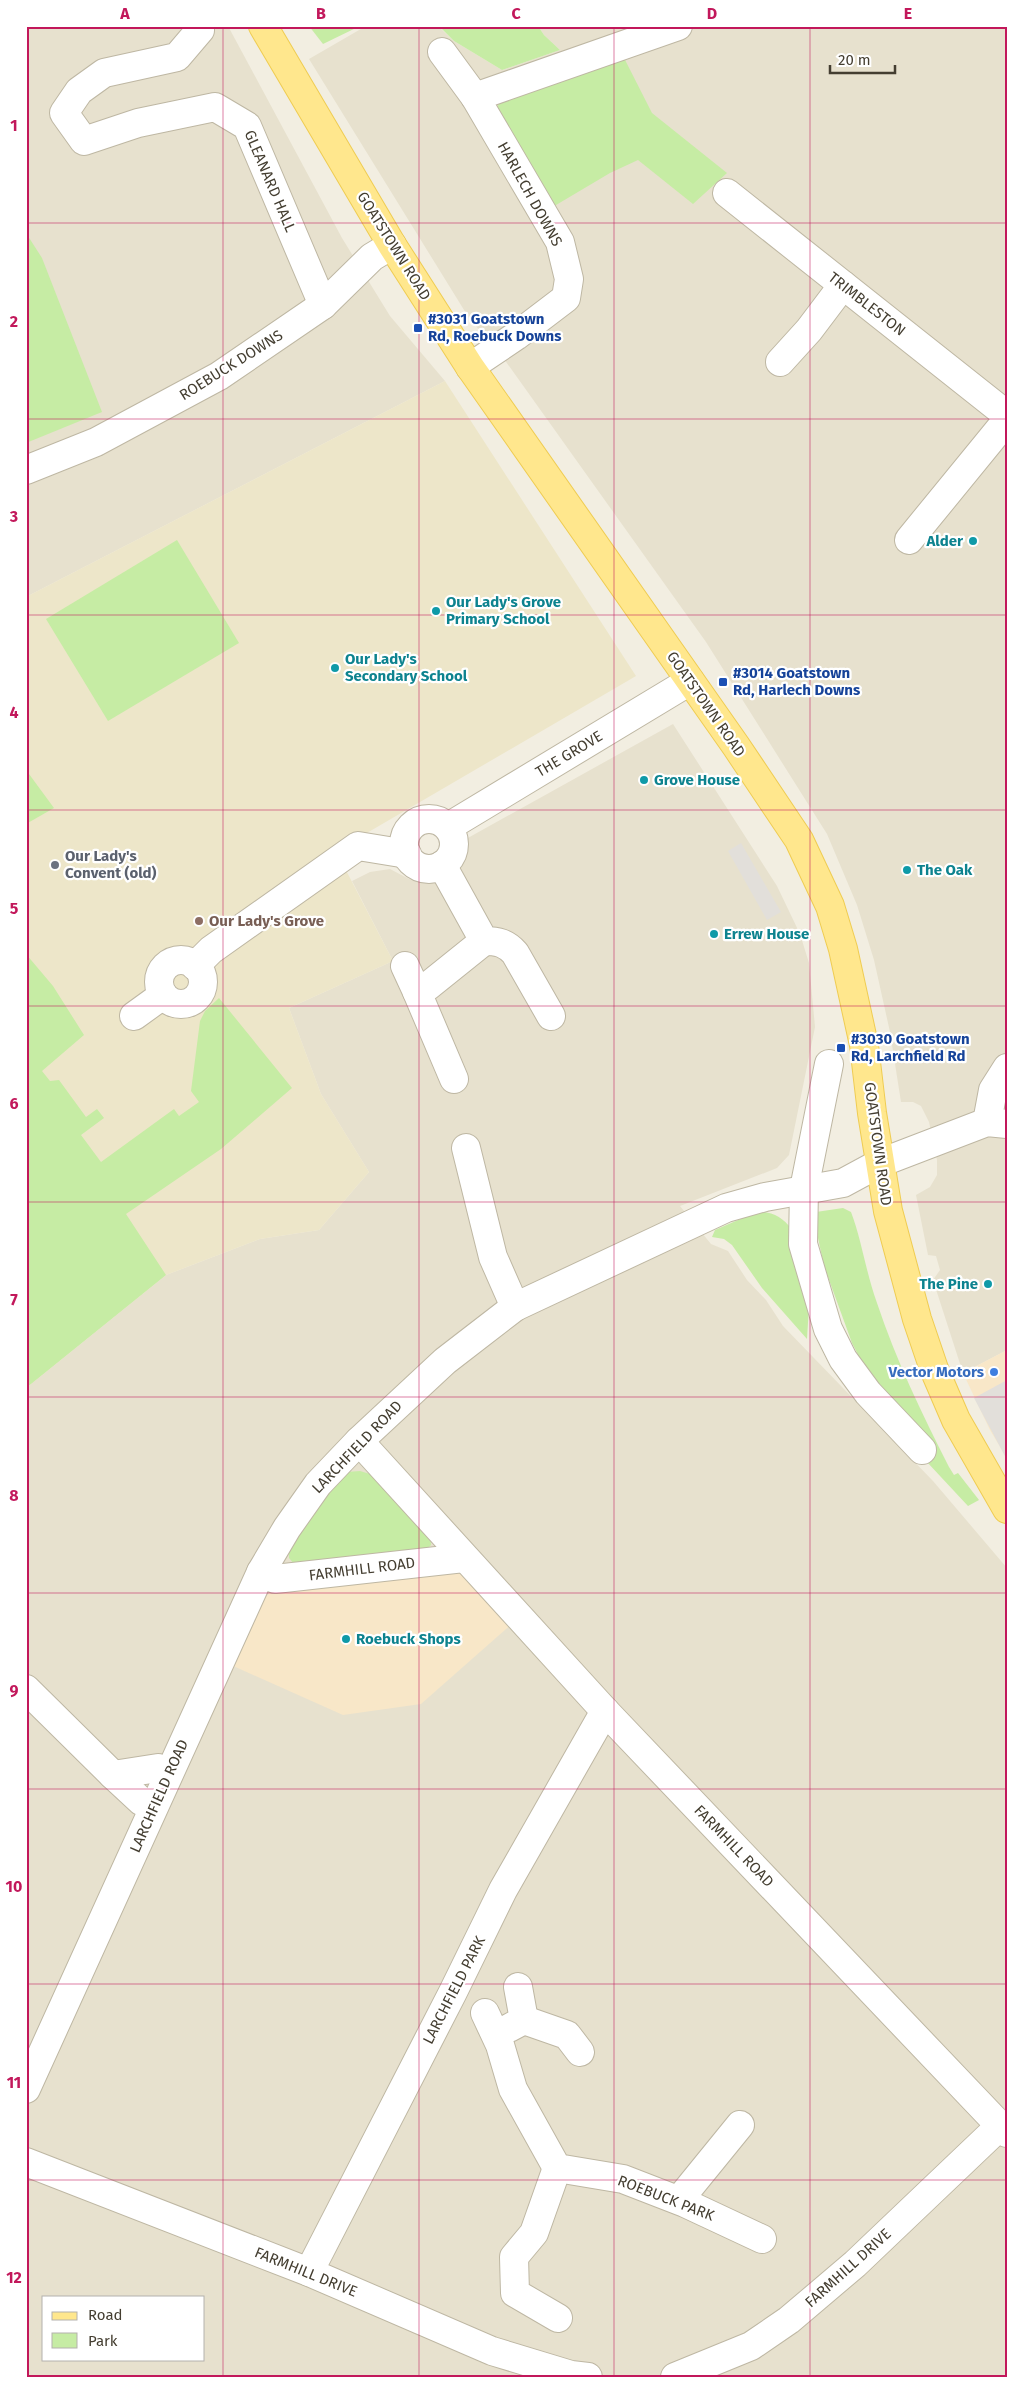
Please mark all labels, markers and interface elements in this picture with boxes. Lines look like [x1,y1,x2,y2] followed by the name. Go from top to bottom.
[119,4,130,23] text: A
[316,4,326,23] text: B
[511,4,521,23] text: C
[707,4,717,23] text: D
[904,4,912,23] text: E
[830,42,896,74] scale bar
[838,51,871,69] text: 20 m
[10,116,18,135] text: 1
[240,127,300,235] street label: GLEANARD HALL
[494,139,566,249] street label: HARLECH DOWNS
[353,188,435,304] street label: GOATSTOWN ROAD
[825,268,909,340] street label: TRIMBLESTON
[428,310,561,345] place label: #3031 Goatstown Rd, Roebuck Downs
[10,312,18,331] text: 2
[412,322,424,334] marker: #3031 Goatstown Rd, Roebuck Downs
[176,326,286,404] street label: ROEBUCK DOWNS
[9,507,18,526] text: 3
[925,532,964,550] place label: Alder
[967,535,979,547] marker: Alder
[446,593,561,628] place label: Our Lady's Grove Primary School
[430,605,442,617] marker: Our Lady's Grove Primary School
[663,648,749,760] street label: GOATSTOWN ROAD
[345,650,468,685] place label: Our Lady's Secondary School
[329,662,341,674] marker: Our Lady's Secondary School
[733,664,860,699] place label: #3014 Goatstown Rd, Harlech Downs
[717,676,729,688] marker: #3014 Goatstown Rd, Harlech Downs
[9,703,19,722] text: 4
[532,727,606,781] street label: THE GROVE
[654,771,740,789] place label: Grove House
[638,774,650,786] marker: Grove House
[65,847,157,882] place label: Our Lady's Convent (old)
[49,859,61,871] marker: Our Lady's Convent (old)
[917,861,973,879] place label: The Oak
[901,864,913,876] marker: The Oak
[10,899,19,918] text: 5
[209,912,324,930] place label: Our Lady's Grove
[193,915,205,927] marker: Our Lady's Grove
[724,925,809,943] place label: Errew House
[708,928,720,940] marker: Errew House
[851,1030,970,1065] place label: #3030 Goatstown Rd, Larchfield Rd
[835,1042,847,1054] marker: #3030 Goatstown Rd, Larchfield Rd
[860,1081,896,1207] street label: GOATSTOWN ROAD
[9,1094,19,1113] text: 6
[919,1275,978,1293] place label: The Pine
[982,1278,994,1290] marker: The Pine
[10,1290,18,1309] text: 7
[888,1363,984,1381] place label: Vector Motors
[988,1366,1000,1378] marker: Vector Motors
[308,1397,406,1497] street label: LARCHFIELD ROAD
[9,1486,19,1505] text: 8
[308,1554,416,1584] street label: FARMHILL ROAD
[356,1630,461,1648] place label: Roebuck Shops
[340,1633,352,1645] marker: Roebuck Shops
[10,1681,19,1700] text: 9
[126,1737,192,1855] street label: LARCHFIELD ROAD
[690,1801,778,1891] street label: FARMHILL ROAD
[6,1877,22,1896] text: 10
[419,1933,489,2047] street label: LARCHFIELD PARK
[7,2073,21,2092] text: 11
[615,2171,717,2225] street label: ROEBUCK PARK
[801,2225,895,2311] street label: FARMHILL DRIVE
[252,2243,360,2301] street label: FARMHILL DRIVE
[6,2268,22,2287] text: 12
[42,2296,205,2360] legend
[88,2306,123,2324] text: Road
[88,2332,118,2350] text: Park

